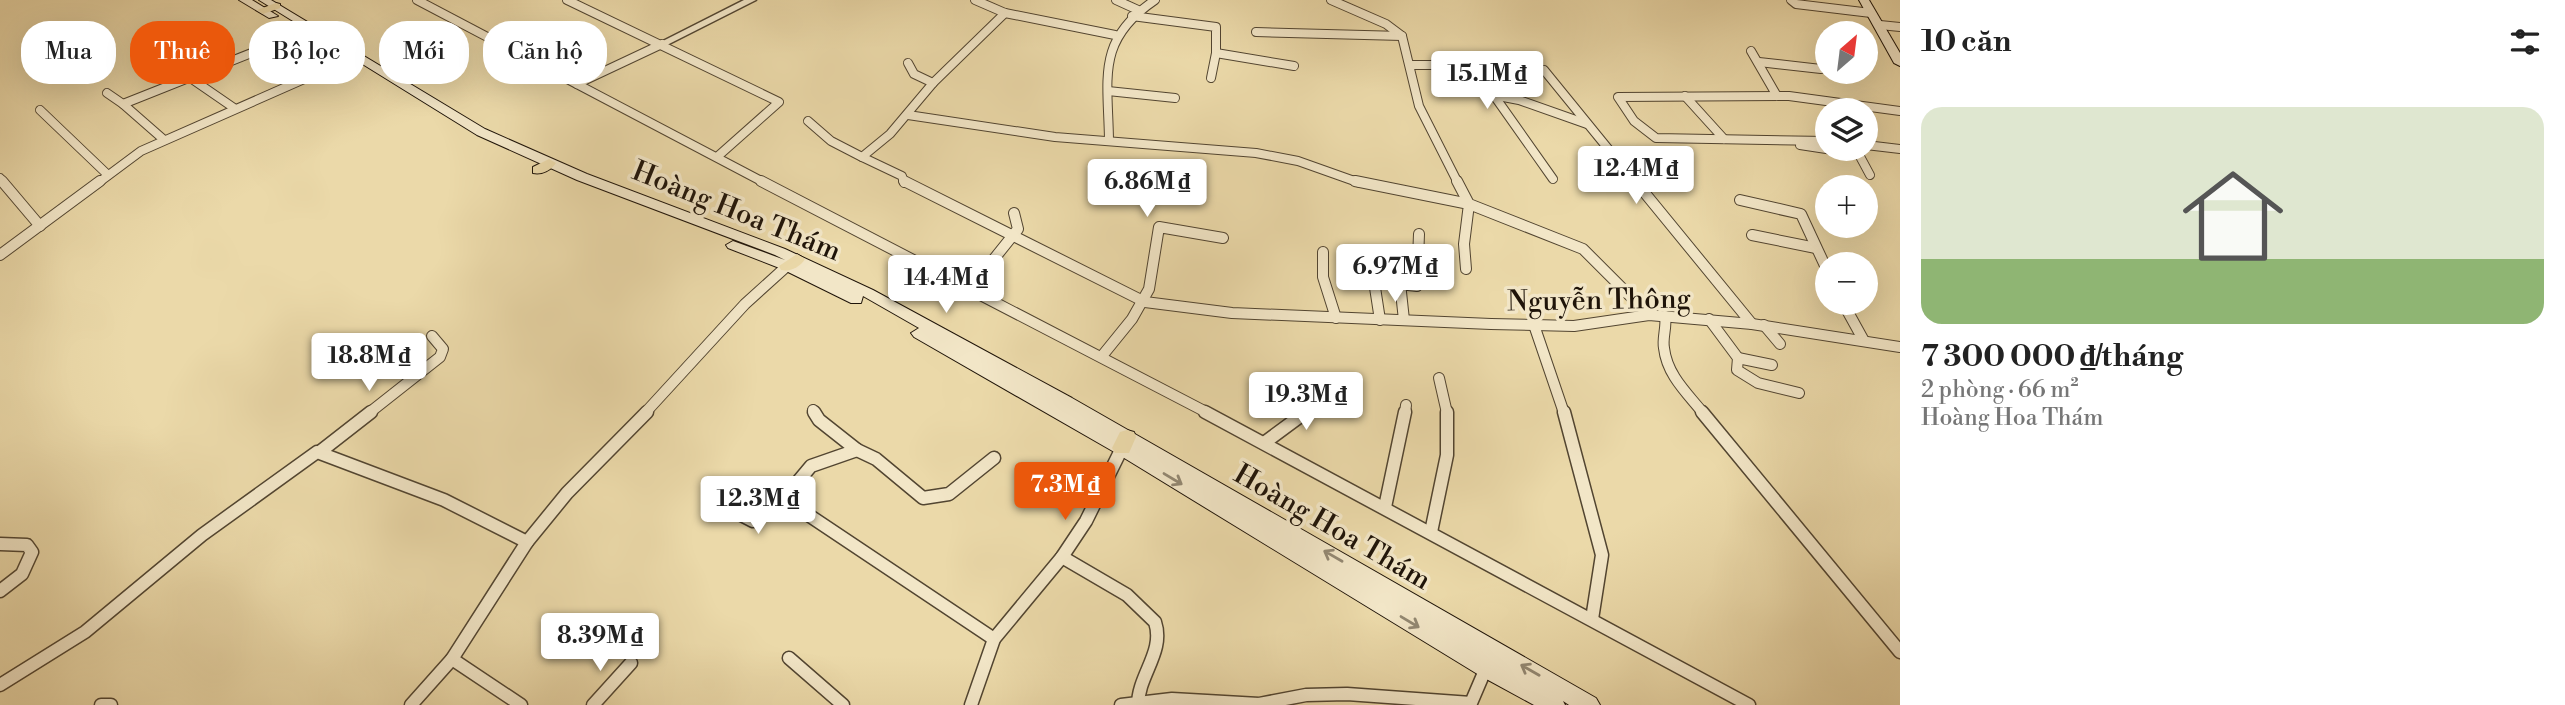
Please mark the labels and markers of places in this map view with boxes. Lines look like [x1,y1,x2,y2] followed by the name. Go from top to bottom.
[1422,52,1552,111] pin: 15.1M ₫
[1571,146,1701,206] pin: 12.4M ₫
[1082,160,1212,219] pin: 6.86M ₫
[1330,244,1460,304] pin: 6.97M ₫
[881,256,1011,315] pin: 14.4M ₫
[304,334,434,393] pin: 18.8M ₫
[1241,372,1371,432] pin: 19.3M ₫
[1008,462,1122,522] pin: 7.3M ₫
[693,476,823,536] pin: 12.3M ₫
[535,614,665,673] pin: 8.39M ₫

